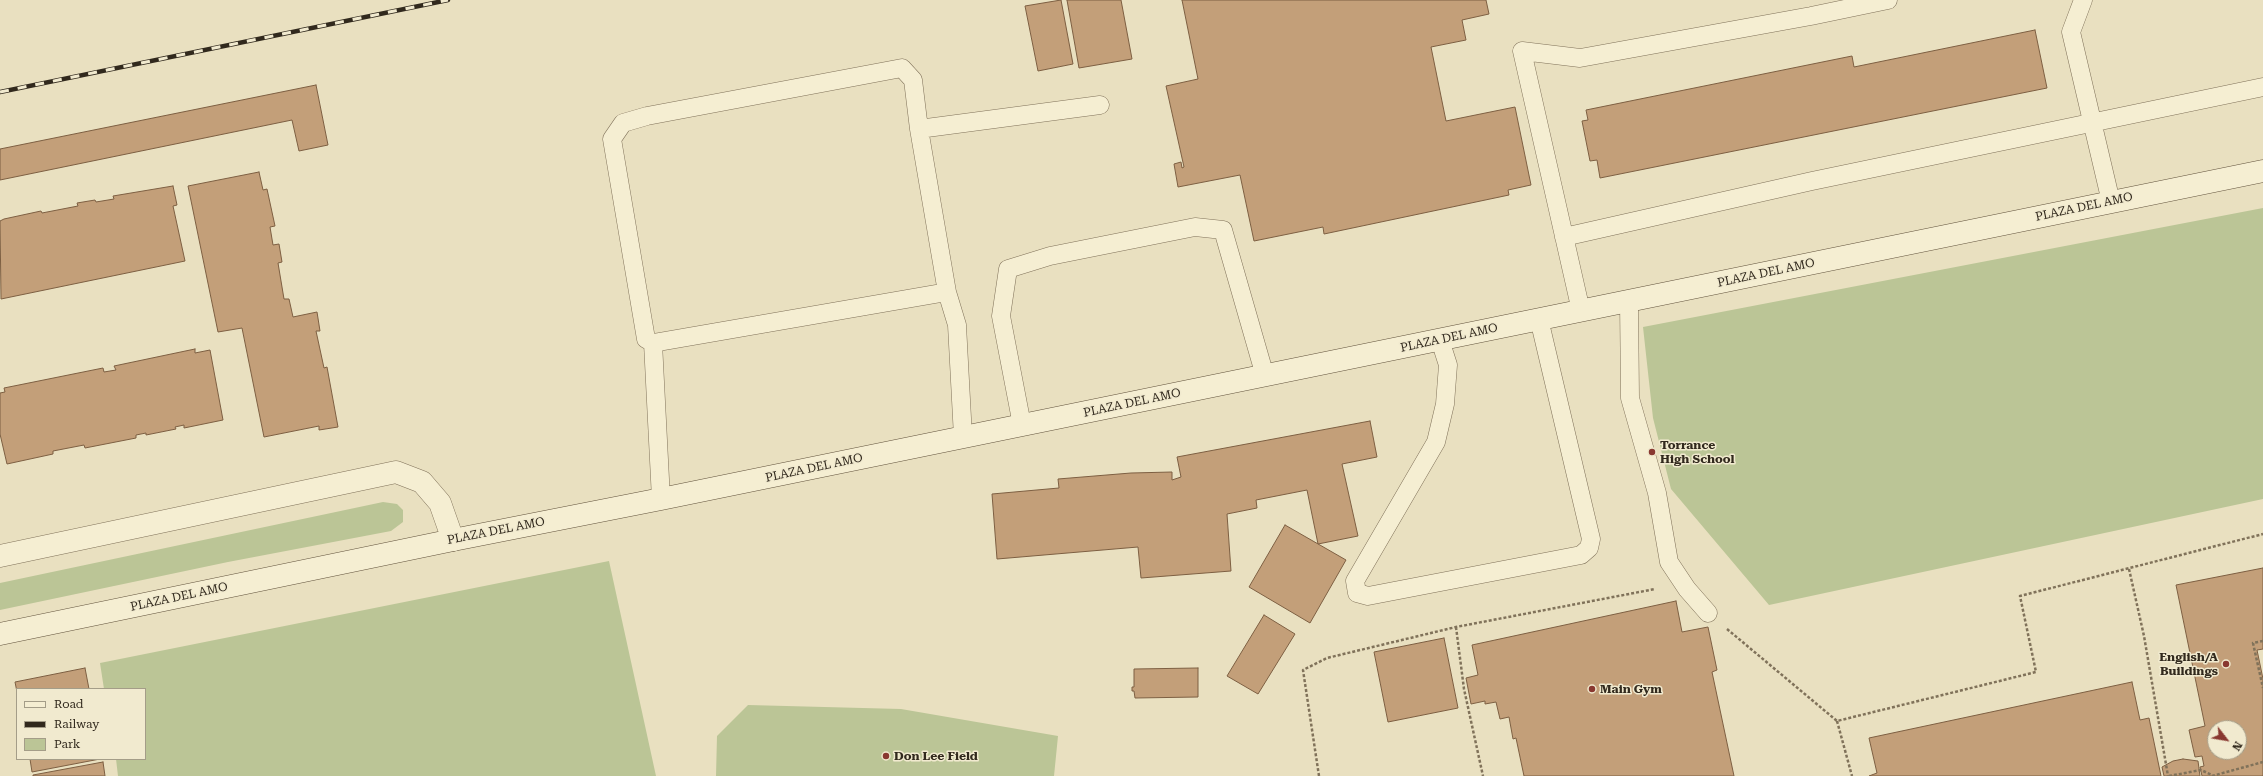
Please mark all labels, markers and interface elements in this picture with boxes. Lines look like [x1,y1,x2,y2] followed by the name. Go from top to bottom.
[2034,190,2134,224] street label: PLAZA DEL AMO
[1716,256,1816,290] street label: PLAZA DEL AMO
[1399,321,1499,355] street label: PLAZA DEL AMO
[1082,386,1182,420] street label: PLAZA DEL AMO
[1660,438,1735,466] place label: Torrance High School
[1647,447,1657,457] marker: Torrance High School
[764,451,864,485] street label: PLAZA DEL AMO
[446,514,546,548] street label: PLAZA DEL AMO
[129,580,229,614] street label: PLAZA DEL AMO
[2159,650,2218,678] place label: English/A Buildings
[2221,659,2231,669] marker: English/A Buildings
[1600,682,1662,696] place label: Main Gym
[1587,684,1597,694] marker: Main Gym
[16,688,146,760] legend
[54,697,83,711] text: Road
[54,717,99,731] text: Railway
[2207,720,2247,760] north arrow
[54,737,80,751] text: Park
[2229,739,2245,753] text: N
[894,749,978,763] place label: Don Lee Field
[881,751,891,761] marker: Don Lee Field

